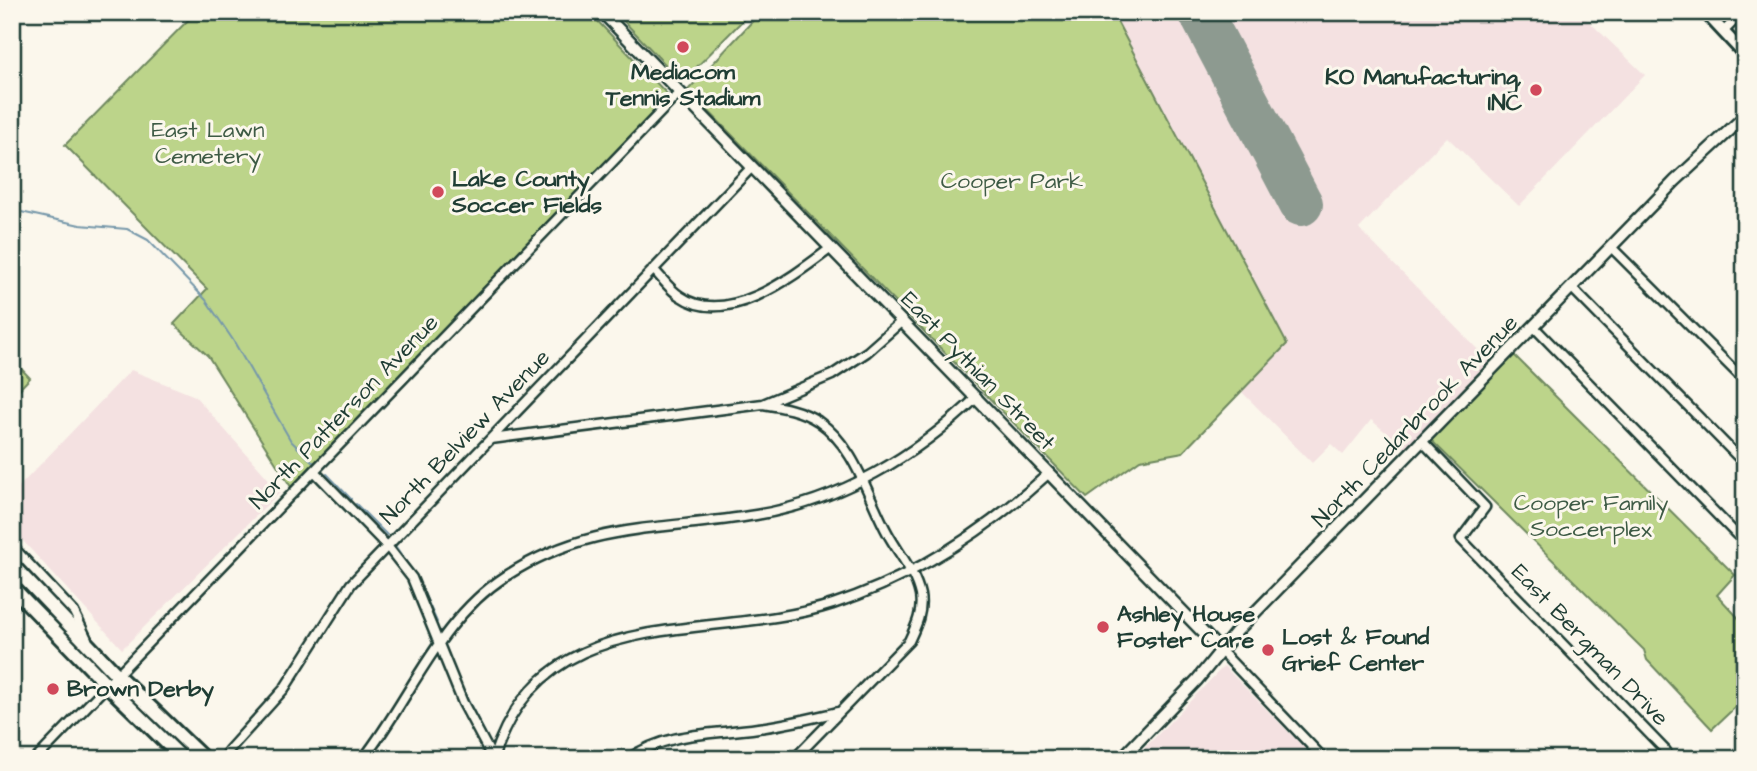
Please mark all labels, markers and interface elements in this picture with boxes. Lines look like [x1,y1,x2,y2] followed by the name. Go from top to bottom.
[675,39,691,55] marker: Mediacom Tennis Stadium
[605,56,761,114] place label: Mediacom Tennis Stadium
[1325,61,1523,119] place label: KO Manufacturing, INC
[1528,82,1544,98] marker: KO Manufacturing, INC
[151,114,265,173] park label: East Lawn Cemetery
[451,163,602,221] place label: Lake County Soccer Fields
[941,165,1083,197] park label: Cooper Park
[430,184,446,200] marker: Lake County Soccer Fields
[893,284,1063,459] street label: East Pythian Street
[242,307,446,517] street label: North Patterson Avenue
[1305,308,1525,534] street label: North Cedarbrook Avenue
[373,342,557,532] street label: North Belview Avenue
[1514,487,1669,545] park label: Cooper Family Soccerplex
[1503,557,1676,734] street label: East Bergman Drive
[1117,598,1256,656] place label: Ashley House Foster Care
[1095,619,1111,635] marker: Ashley House Foster Care
[1282,621,1430,679] place label: Lost & Found Grief Center
[1260,642,1276,658] marker: Lost & Found Grief Center
[67,673,214,707] place label: Brown Derby
[45,681,61,697] marker: Brown Derby

